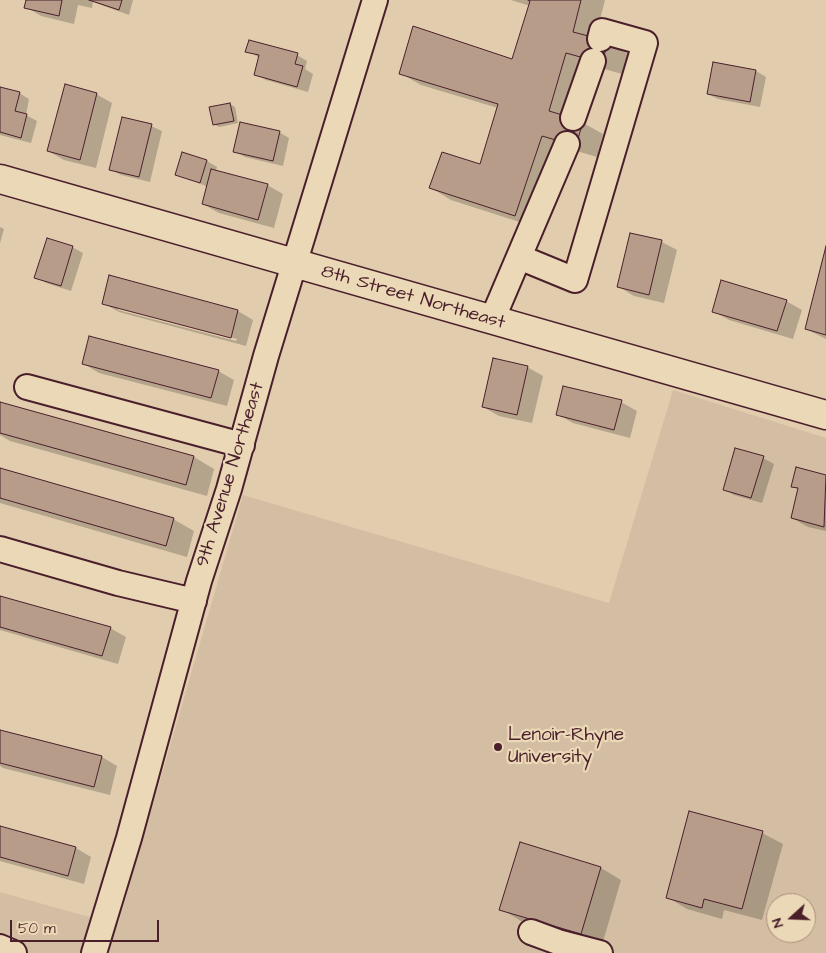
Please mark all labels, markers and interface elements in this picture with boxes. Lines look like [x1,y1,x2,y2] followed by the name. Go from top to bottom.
[318,261,508,335] street label: 8th Street Northeast
[192,380,270,570] street label: 9th Avenue Northeast
[508,725,624,769] place label: Lenoir-Rhyne University
[492,741,504,753] marker: Lenoir-Rhyne University
[766,893,816,943] north arrow
[12,910,161,942] scale bar
[767,915,789,930] text: N
[18,918,56,939] text: 50 m

